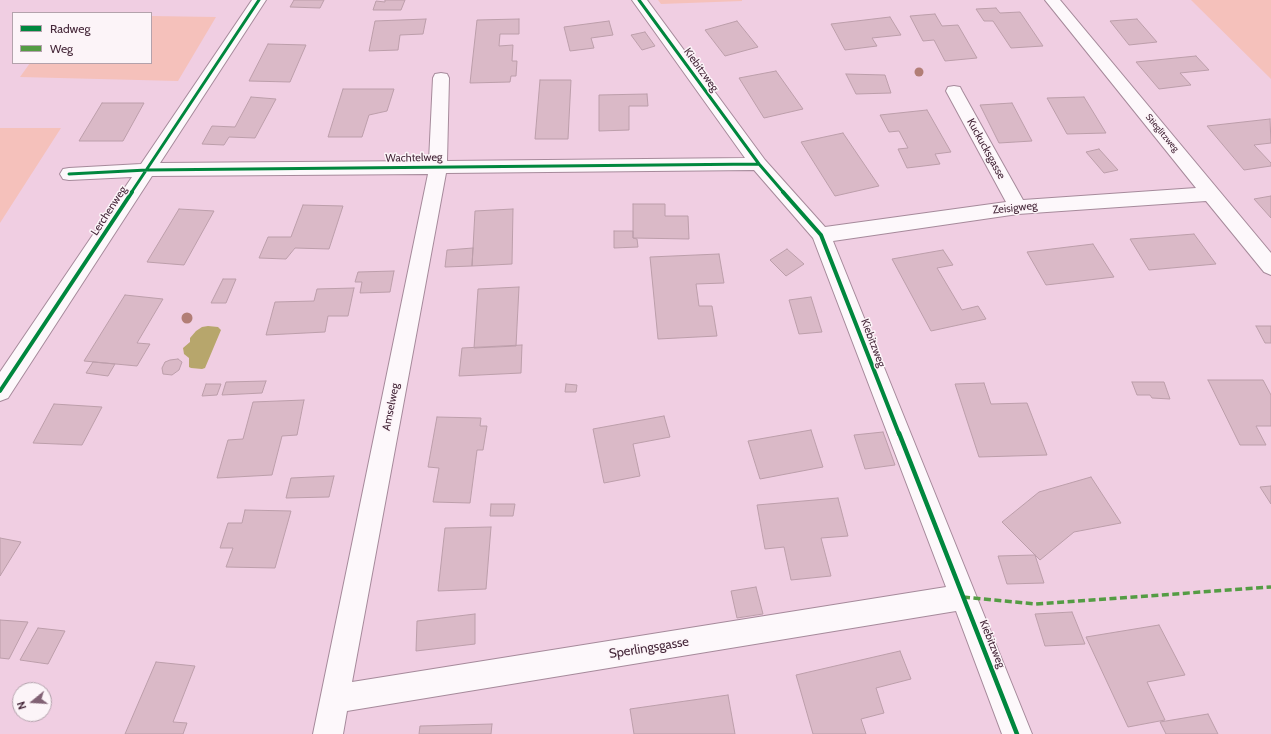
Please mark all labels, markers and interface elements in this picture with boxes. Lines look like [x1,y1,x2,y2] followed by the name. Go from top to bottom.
[12,12,152,64] legend
[50,21,90,36] text: Radweg
[50,41,73,56] text: Weg
[681,46,721,94] street label: Kiebitzweg
[1143,112,1181,154] street label: Stieglitzweg
[964,116,1008,182] street label: Kuckucksgasse
[385,151,443,165] street label: Wachtelweg
[88,184,130,238] street label: Lerchenweg
[992,199,1038,217] street label: Zeisigweg
[858,317,888,369] street label: Kiebitzweg
[380,382,402,432] street label: Amselweg
[976,618,1008,670] street label: Kiebitzweg
[608,634,690,662] street label: Sperlingsgasse
[12,682,52,722] north arrow
[14,700,29,711] text: N

